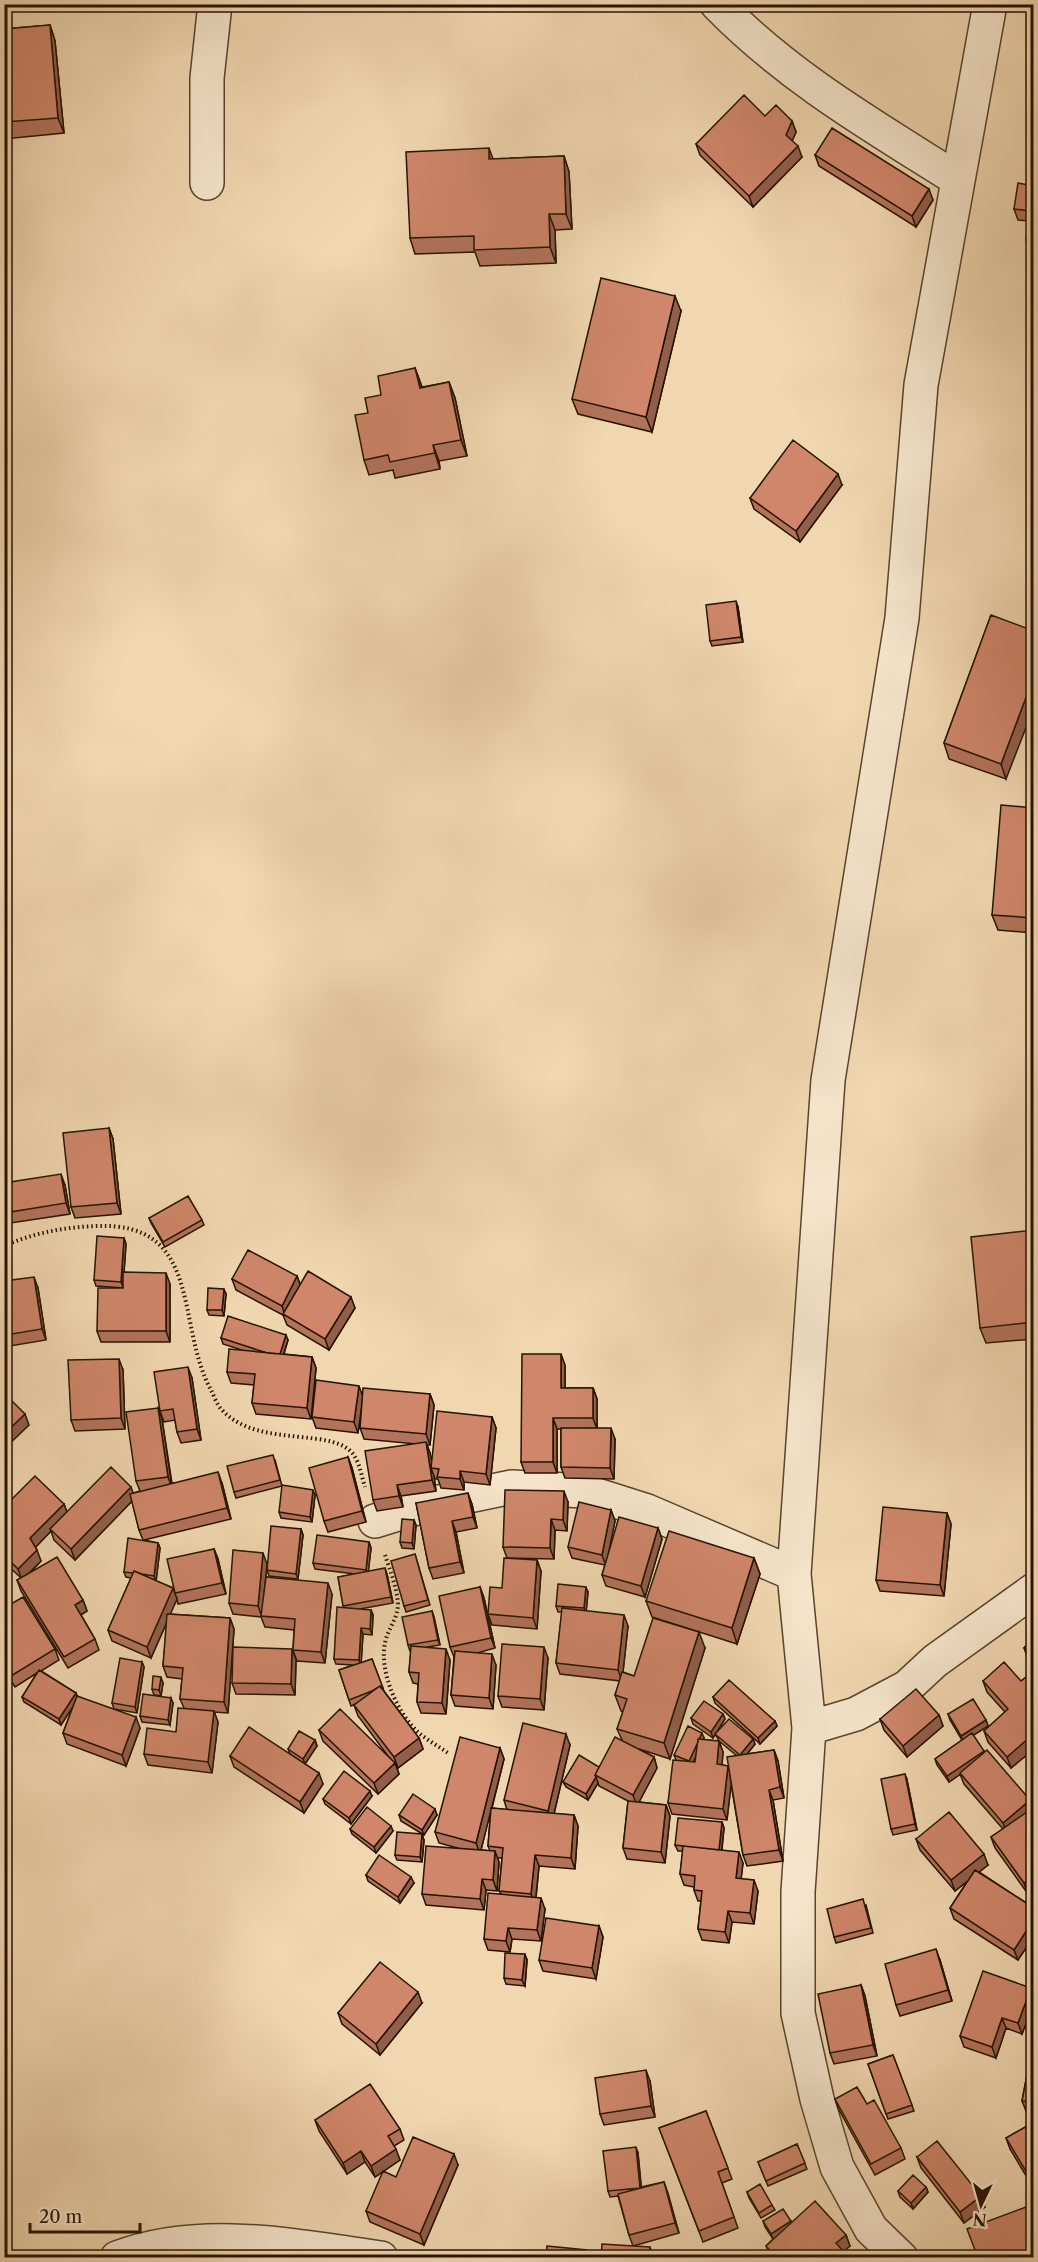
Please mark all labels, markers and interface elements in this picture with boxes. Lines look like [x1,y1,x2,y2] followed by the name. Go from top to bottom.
[951,2175,1011,2235] north arrow
[30,2196,140,2234] scale bar
[39,2206,83,2228] text: 20 m
[972,2209,987,2231] text: N

